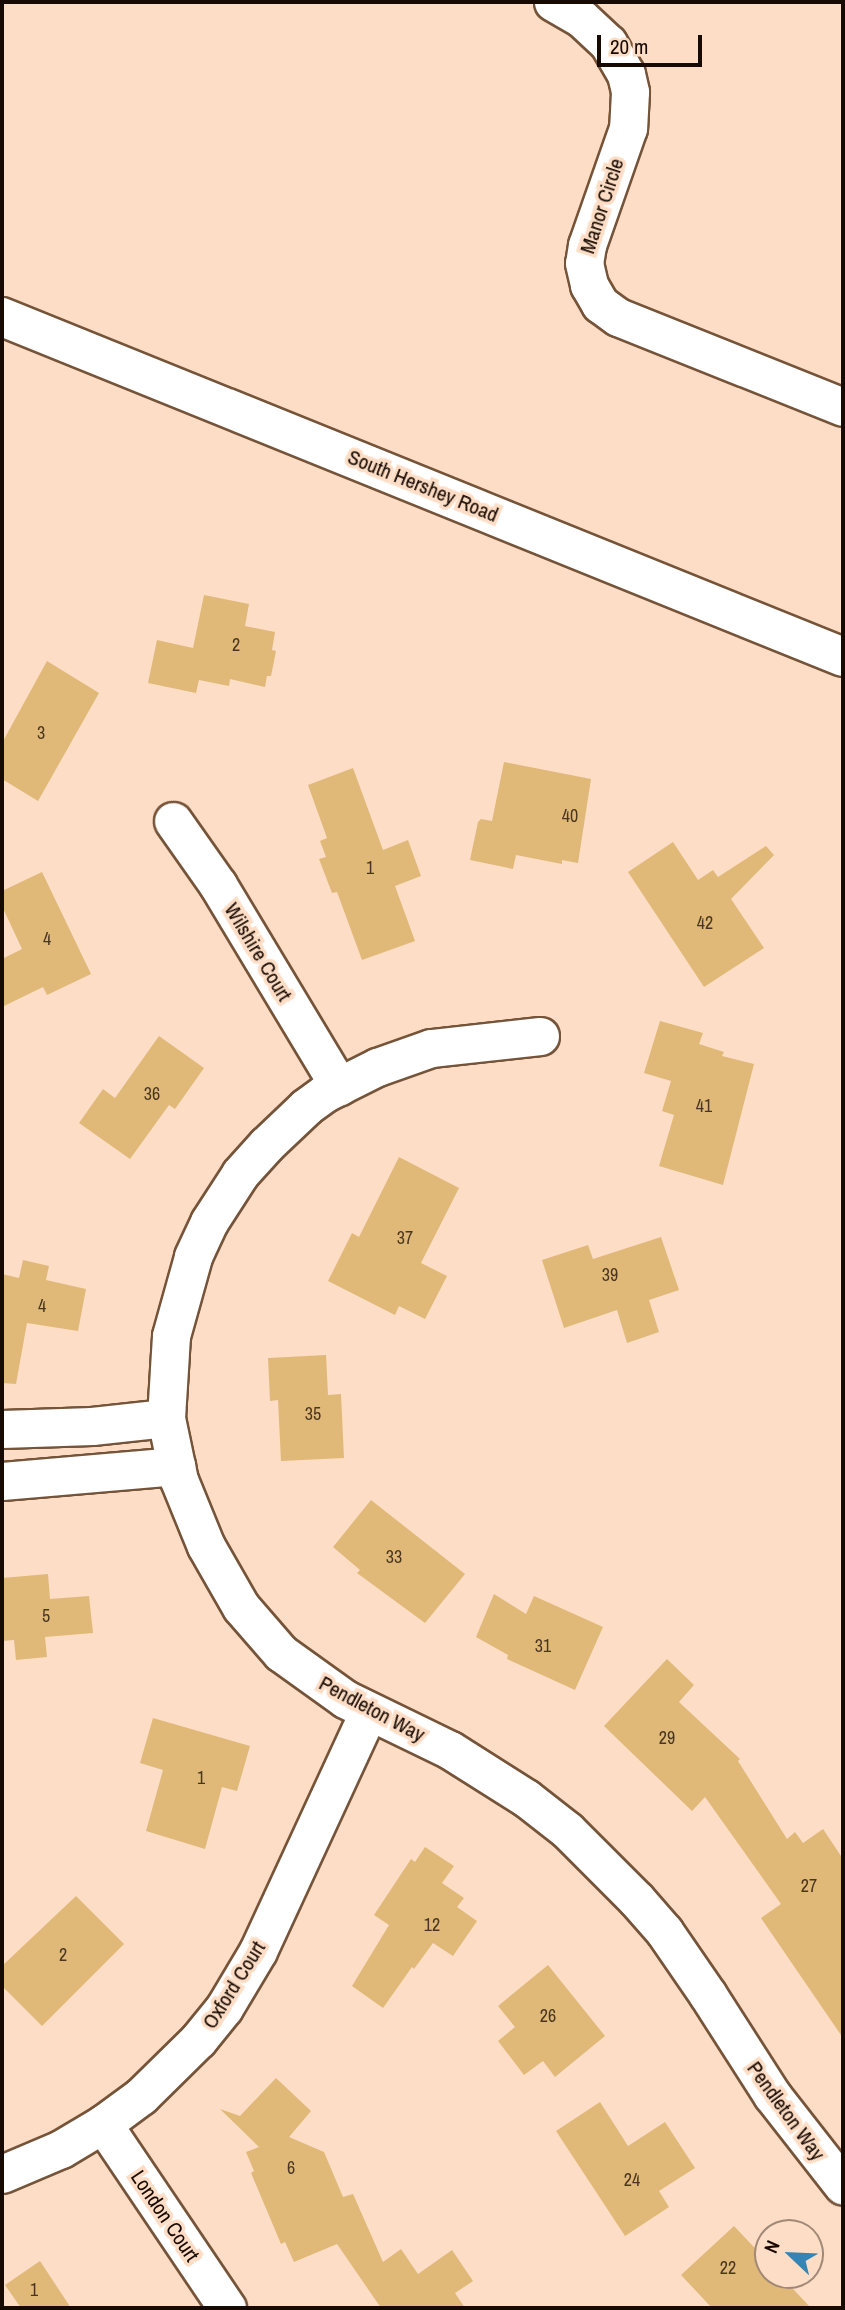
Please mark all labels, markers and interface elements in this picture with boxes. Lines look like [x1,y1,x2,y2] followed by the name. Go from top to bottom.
[600,21,705,65] scale bar
[610,32,648,61] text: 20 m
[575,155,629,257] street label: Manor Circle
[344,444,502,528] street label: South Hershey Road
[232,634,240,656] house number: 2
[37,722,45,744] house number: 3
[562,805,578,827] house number: 40
[366,857,374,879] house number: 1
[219,898,297,1006] street label: Wilshire Court
[697,912,713,934] house number: 42
[43,928,51,950] house number: 4
[144,1083,160,1105] house number: 36
[696,1095,712,1117] house number: 41
[397,1227,413,1249] house number: 37
[602,1264,618,1286] house number: 39
[38,1295,46,1317] house number: 4
[305,1403,321,1425] house number: 35
[386,1546,402,1568] house number: 33
[42,1605,50,1627] house number: 5
[535,1635,551,1657] house number: 31
[315,1671,429,1747] street label: Pendleton Way
[659,1727,675,1749] house number: 29
[197,1767,205,1789] house number: 1
[801,1875,817,1897] house number: 27
[424,1914,440,1936] house number: 12
[197,1937,271,2033] street label: Oxford Court
[59,1944,67,1966] house number: 2
[540,2005,556,2027] house number: 26
[742,2057,830,2165] street label: Pendleton Way
[287,2157,295,2179] house number: 6
[125,2166,205,2266] street label: London Court
[624,2169,640,2191] house number: 24
[754,2219,824,2289] north arrow
[757,2236,786,2257] text: N
[720,2257,736,2279] house number: 22
[30,2279,38,2301] house number: 1

